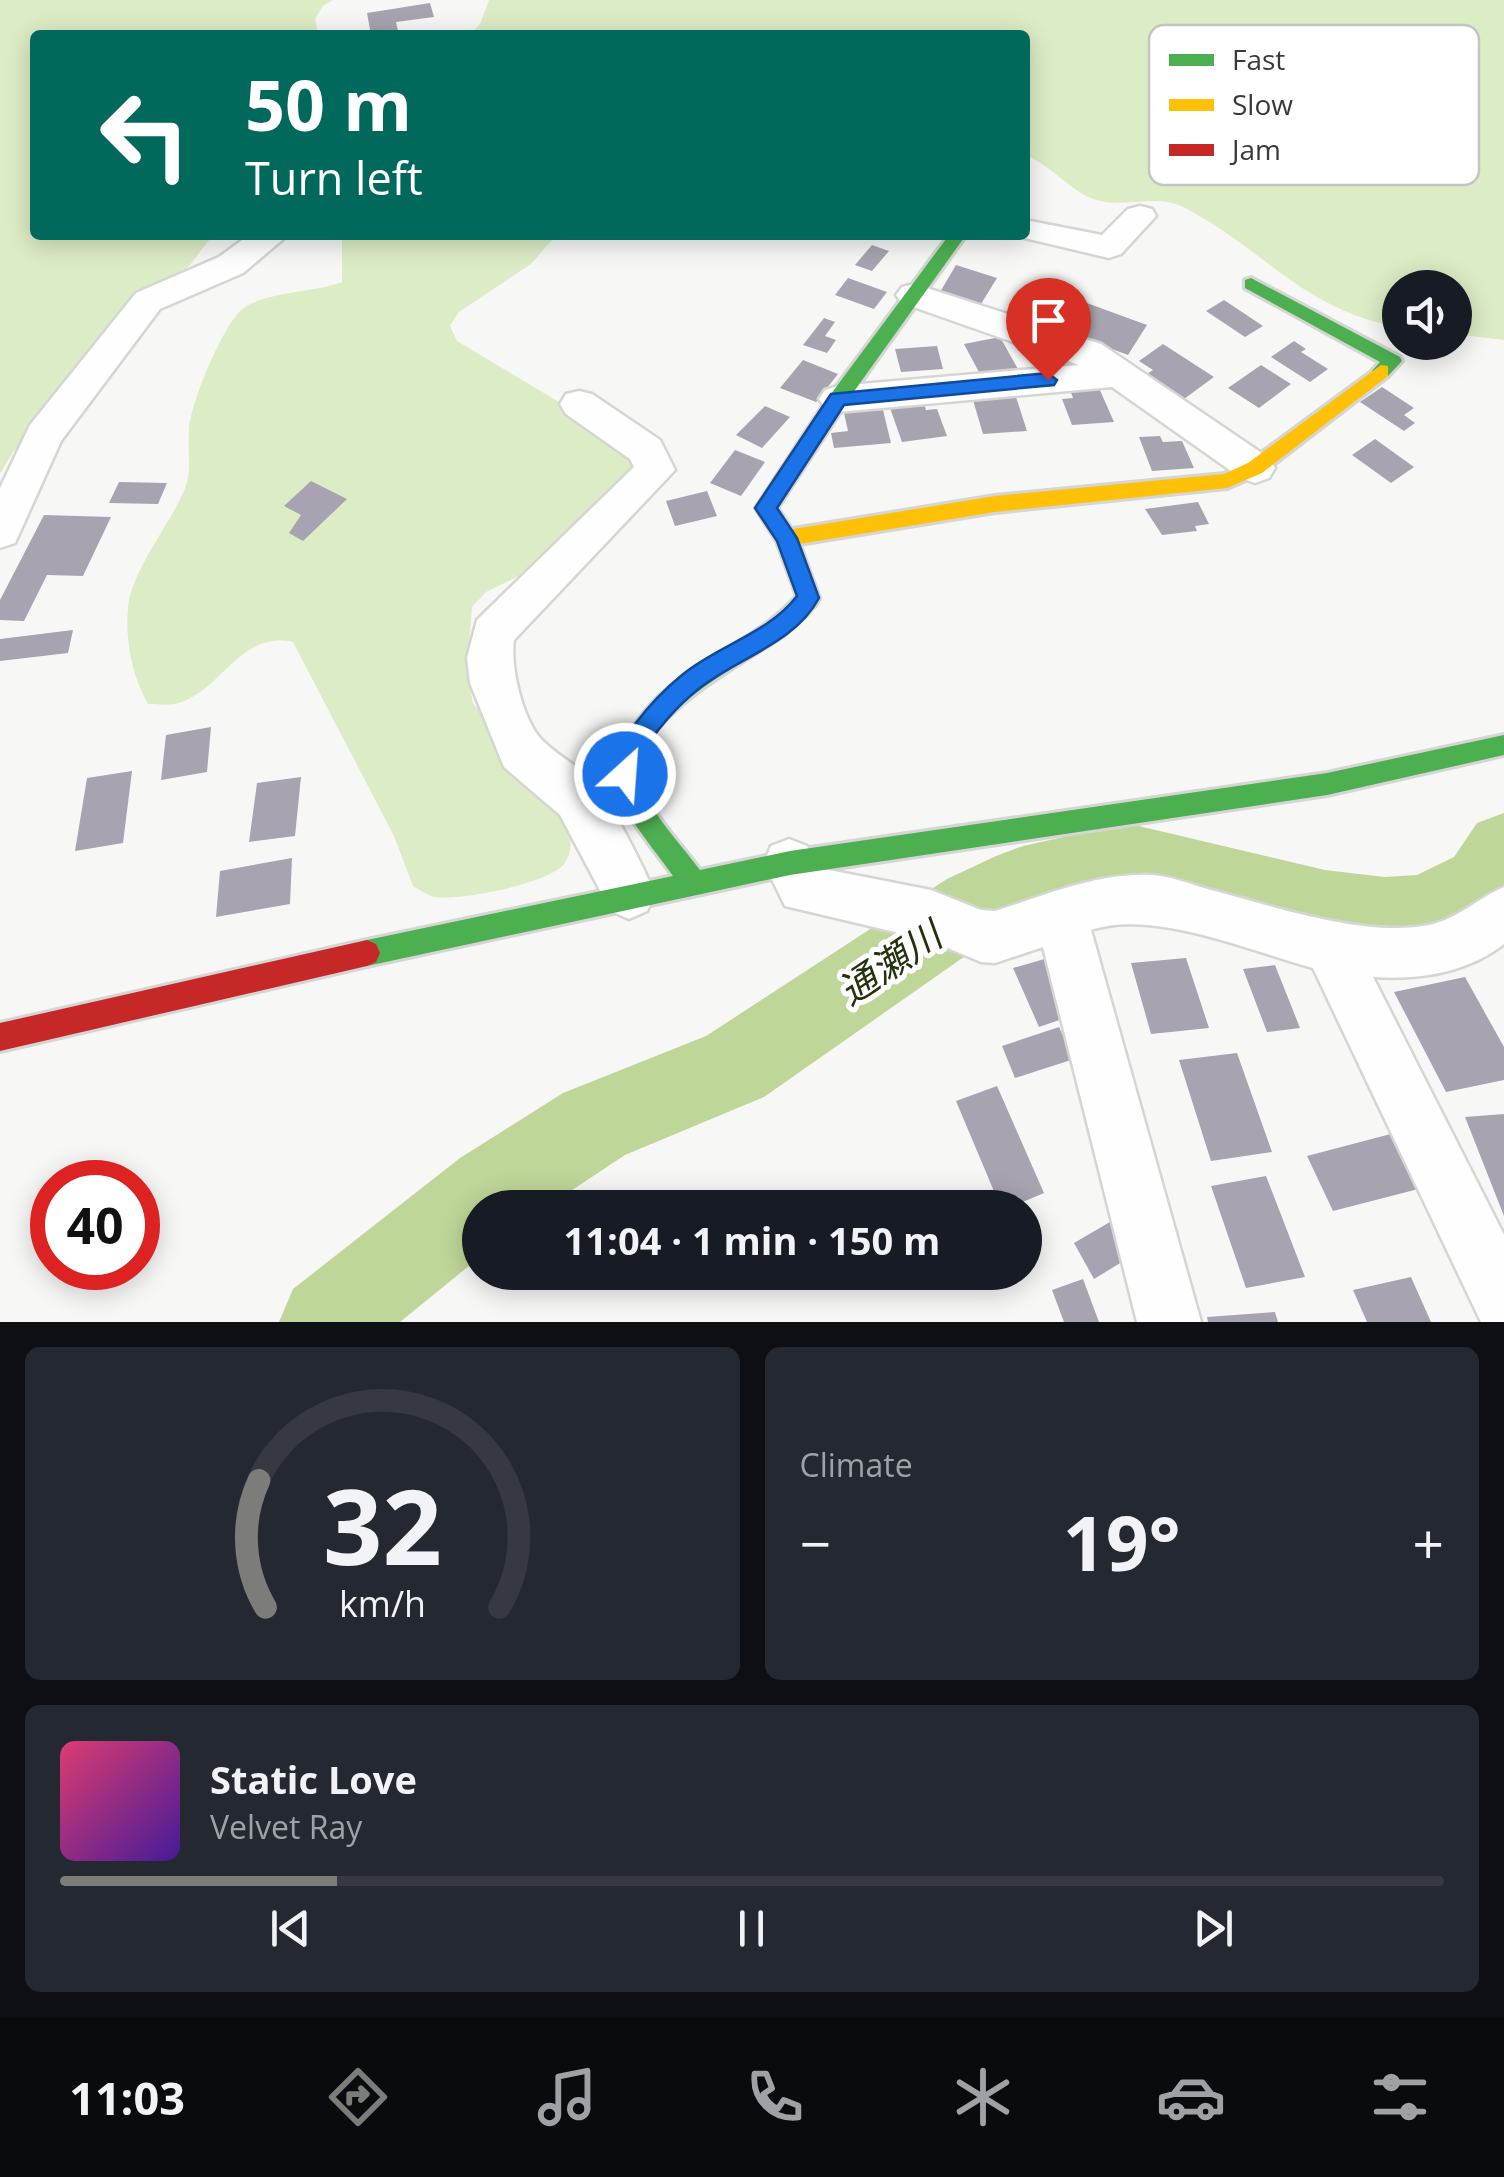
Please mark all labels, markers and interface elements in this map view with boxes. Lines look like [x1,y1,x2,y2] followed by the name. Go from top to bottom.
[1149,25,1479,185] legend
[1232,40,1285,78] text: Fast
[245,56,412,152] text: 50 m
[80,70,210,200] icon: left
[1232,85,1293,123] text: Slow
[1229,130,1281,168] text: Jam
[245,147,423,208] text: Turn left
[1382,270,1472,360] map controls
[1382,270,1472,360] button: sound
[1006,278,1091,381] pin
[1021,293,1076,348] icon: arrive
[573,722,677,826] position arrow
[827,906,954,1015] water label: 通瀬川
[30,1160,160,1290] speed limit sign: 40
[564,1214,940,1266] text: 11:04 · 1 min · 150 m
[800,1443,913,1486] text: Climate
[323,1454,442,1595] text: 32
[1063,1491,1181,1593] text: 19°
[800,1505,831,1580] text: −
[1413,1505,1444,1580] text: +
[339,1579,426,1627] text: km/h
[210,1753,417,1805] text: Static Love
[210,1805,362,1848] text: Velvet Ray
[263,1901,318,1956] icon: previous
[724,1901,779,1956] icon: pause
[1186,1901,1241,1956] icon: next
[323,2062,393,2132] icon: directions
[532,2062,602,2132] icon: music
[740,2062,810,2132] icon: phone
[948,2062,1018,2132] icon: climate
[1156,2062,1226,2132] icon: car
[1365,2062,1435,2132] icon: filters
[69,2067,185,2128] text: 11:03

